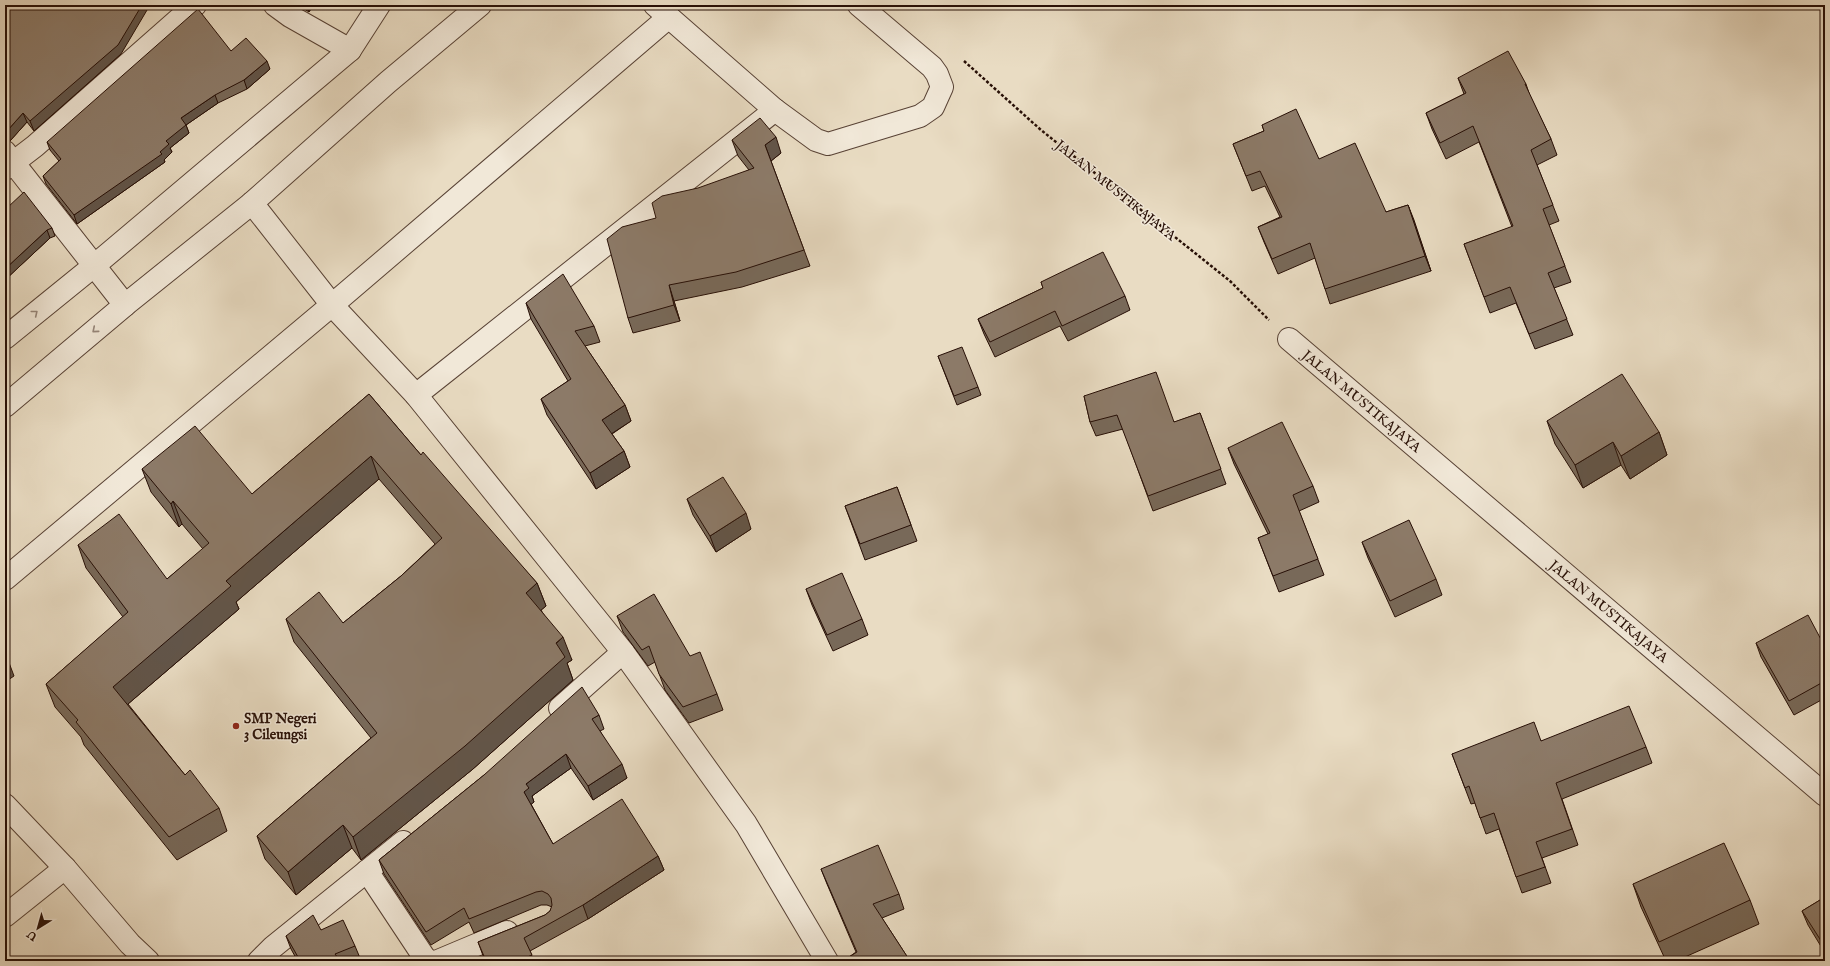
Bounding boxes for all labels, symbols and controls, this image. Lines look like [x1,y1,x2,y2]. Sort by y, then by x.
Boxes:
street label: JALAN MUSTIKAJAYA [1050,135,1180,245]
one-way arrow [31,311,38,318]
one-way arrow [92,325,100,332]
street label: JALAN MUSTIKAJAYA [1296,345,1425,457]
street label: JALAN MUSTIKAJAYA [1543,555,1672,667]
place label: SMP Negeri 3 Cileungsi [244,710,317,744]
marker: SMP Negeri 3 Cileungsi [231,721,241,731]
north arrow [18,908,58,948]
text: U [24,926,41,944]

